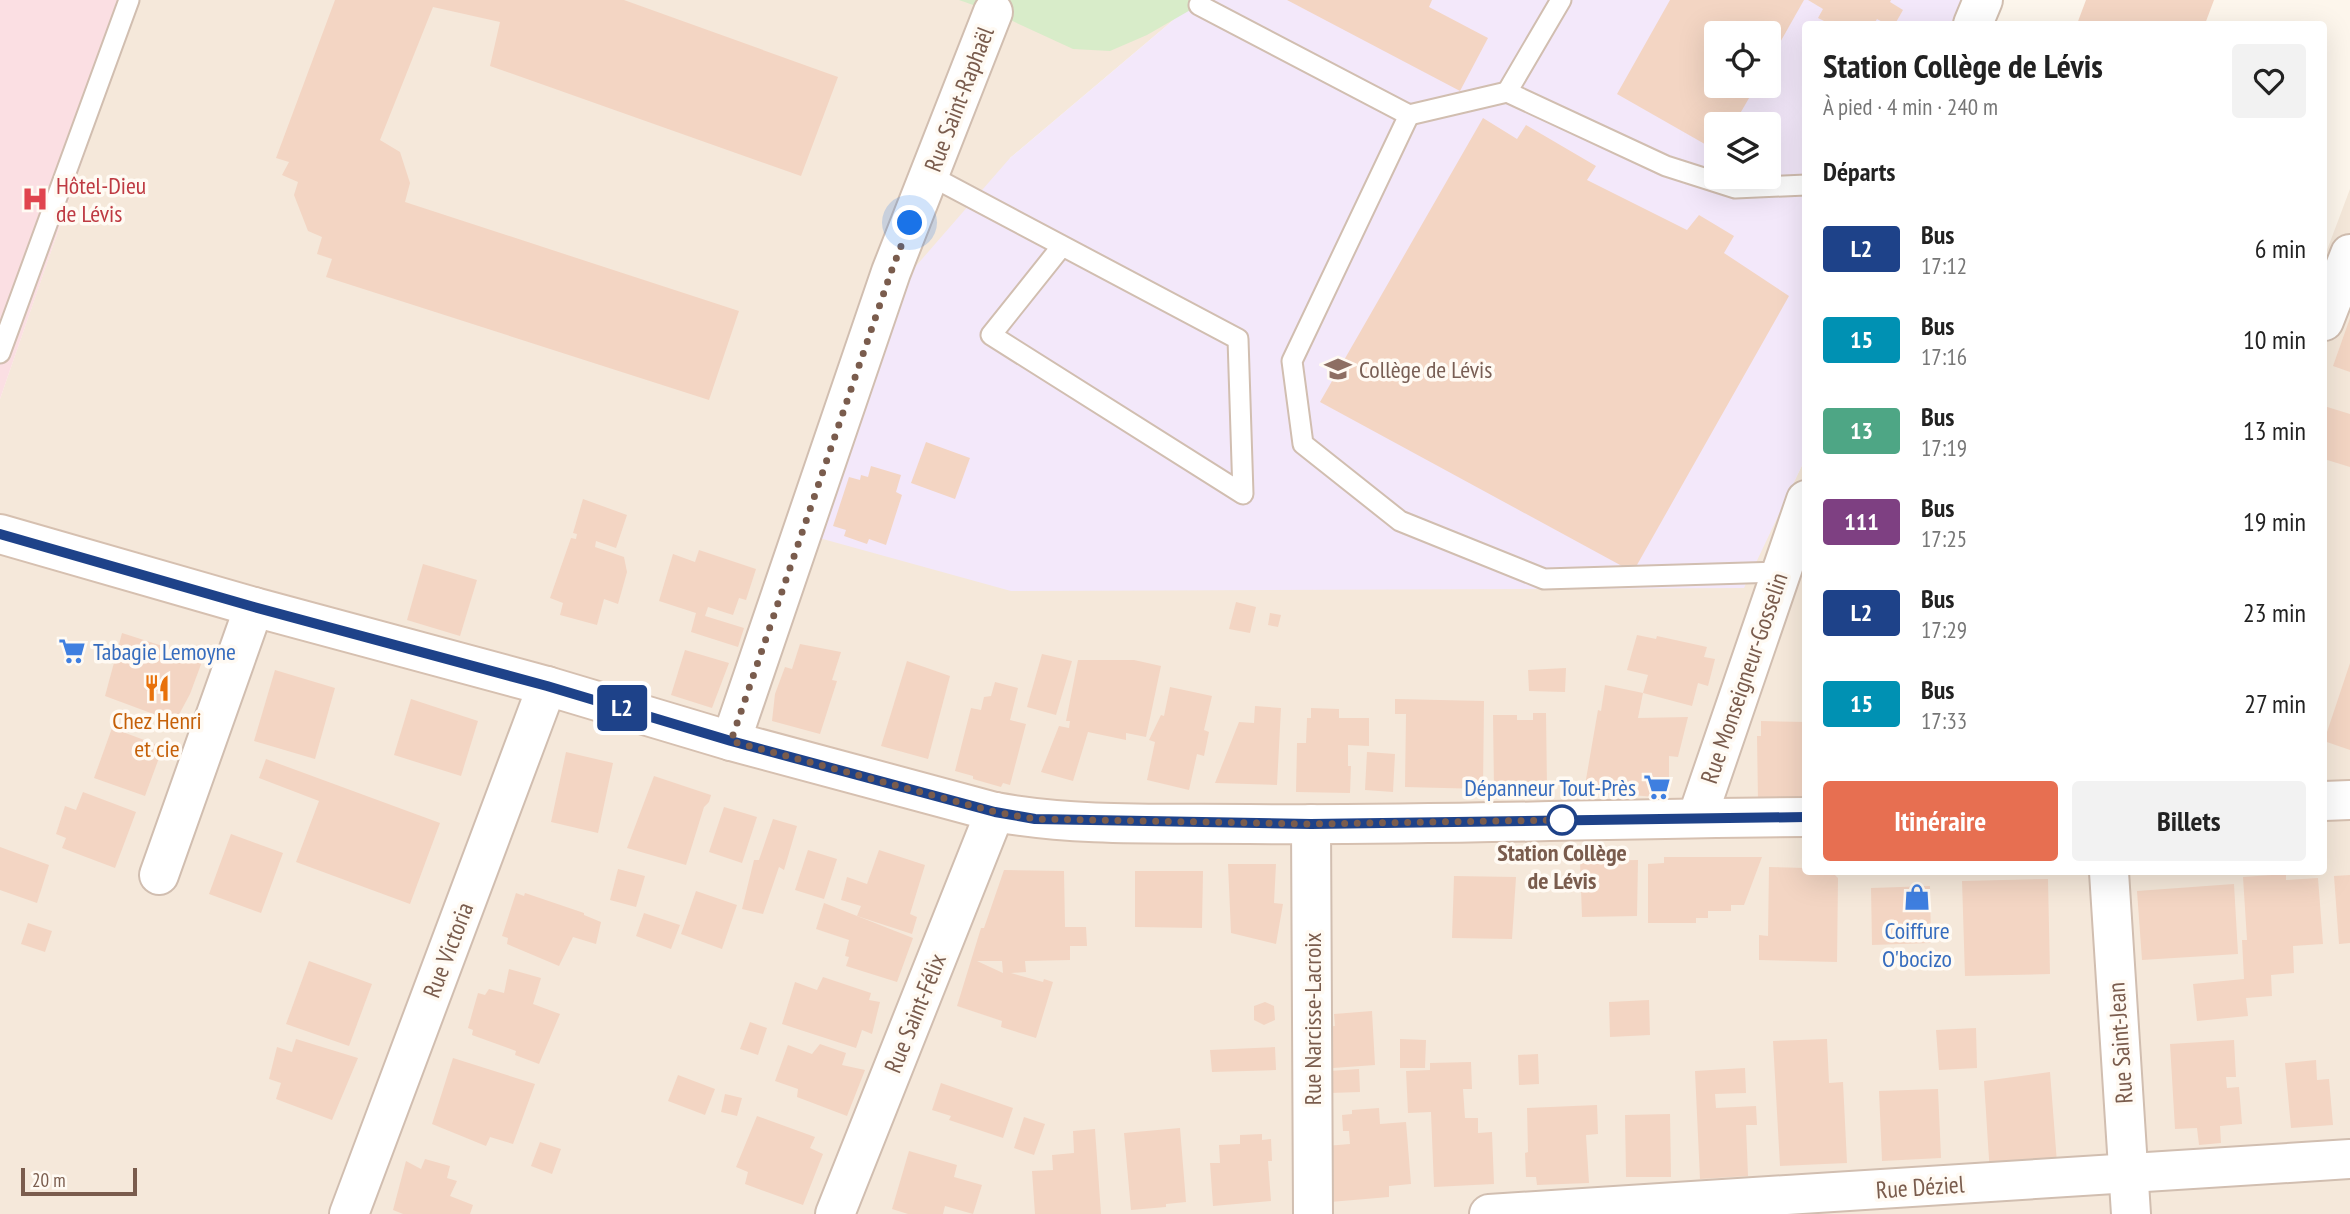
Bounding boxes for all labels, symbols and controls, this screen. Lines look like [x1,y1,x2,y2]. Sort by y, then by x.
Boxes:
map controls [1704,21,1781,189]
button: locate [1704,21,1781,98]
street label: Rue Saint-Raphaël [917,22,1001,176]
text: Station Collège de Lévis [1823,44,2103,87]
button: heart [2232,44,2306,118]
text: À pied · 4 min · 240 m [1823,92,1998,121]
button: layers [1704,112,1781,189]
text: Départs [1823,155,1895,188]
place label: Hôtel-Dieu de Lévis [56,170,146,229]
hospital icon: Hôtel-Dieu de Lévis [20,184,50,214]
your location [892,205,927,240]
text: Bus [1921,218,1954,251]
text: 6 min [2255,232,2306,265]
text: L2 [1851,233,1872,264]
text: 17:12 [1921,251,1967,280]
text: Bus [1921,309,1954,342]
text: 10 min [2243,323,2306,356]
text: 15 [1850,324,1873,355]
text: 17:16 [1921,342,1967,371]
school or university icon: Collège de Lévis [1323,354,1353,384]
place label: Collège de Lévis [1359,354,1492,385]
text: Bus [1921,400,1954,433]
text: 13 min [2243,414,2306,447]
text: 13 [1850,415,1873,446]
text: 17:19 [1921,433,1967,462]
text: Bus [1921,491,1954,524]
text: 19 min [2243,505,2306,538]
text: 111 [1844,506,1879,537]
text: 17:25 [1921,524,1967,553]
street label: Rue Monseigneur-Gosselin [1693,569,1795,787]
text: Bus [1921,582,1954,615]
text: 23 min [2243,596,2306,629]
text: L2 [1851,597,1872,628]
text: 17:29 [1921,615,1967,644]
supermarket icon: Tabagie Lemoyne [57,636,87,666]
place label: Tabagie Lemoyne [93,636,236,667]
restaurant icon: Chez Henri et cie [142,673,172,703]
text: Bus [1921,673,1954,706]
line badge: L2 [590,685,654,731]
text: 27 min [2244,687,2306,720]
text: 15 [1850,688,1873,719]
text: L2 [611,692,633,723]
place label: Chez Henri et cie [112,705,202,764]
text: 17:33 [1921,706,1967,735]
place label: Dépanneur Tout-Près [1464,772,1636,803]
supermarket icon: Dépanneur Tout-Près [1642,772,1672,802]
button: Itinéraire [1823,781,2058,861]
button: Billets [2072,781,2306,861]
marker: Station Collège de Lévis [1547,805,1577,835]
place label: Station Collège de Lévis [1497,837,1627,896]
shop icon: Coiffure O'bocizo [1902,882,1932,912]
street label: Rue Victoria [416,898,480,1002]
place label: Coiffure O'bocizo [1882,915,1952,974]
street label: Rue Narcisse-Lacroix [1297,933,1328,1105]
street label: Rue Saint-Félix [877,949,953,1077]
street label: Rue Saint-Jean [2100,981,2140,1105]
scale bar [21,1165,136,1197]
text: 20 m [32,1168,66,1192]
street label: Rue Déziel [1875,1168,1966,1206]

